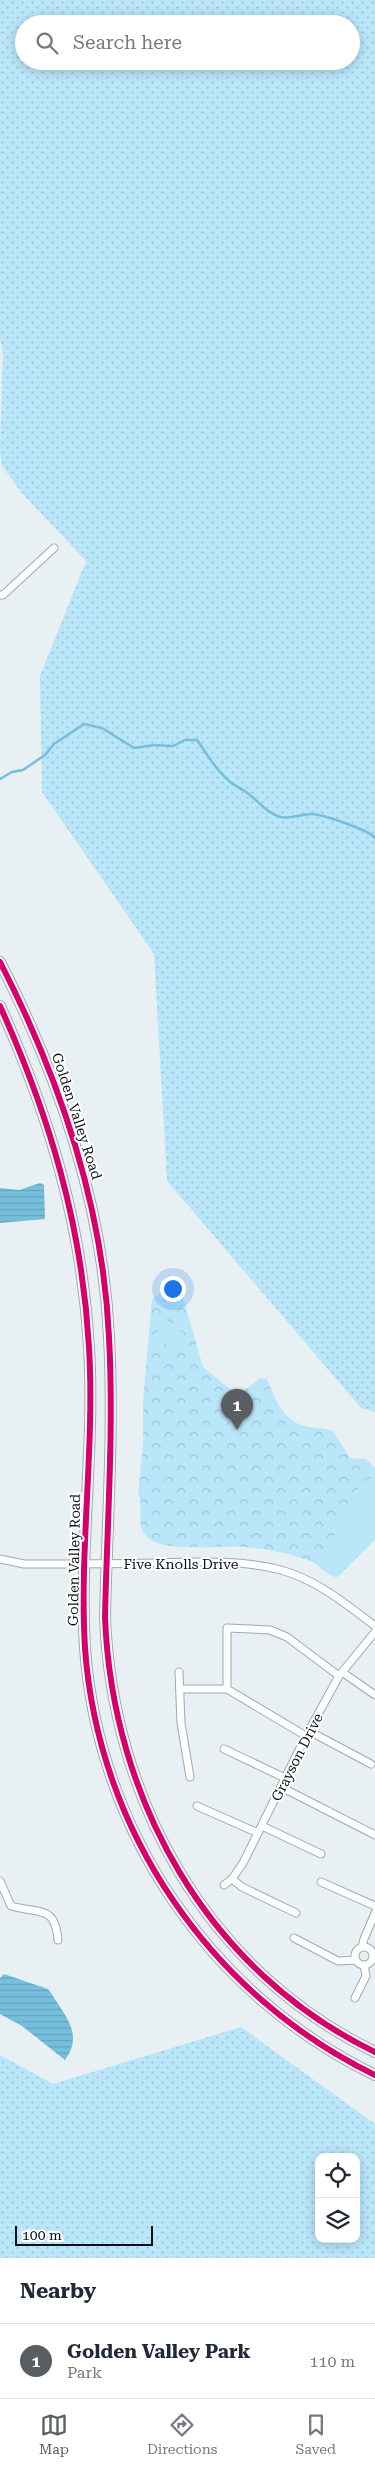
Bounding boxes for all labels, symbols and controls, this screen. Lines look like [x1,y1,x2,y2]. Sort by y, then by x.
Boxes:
search box [15,15,360,70]
icon: search [33,29,61,57]
text: Search here [73,31,182,54]
street label: Golden Valley Road [49,1051,105,1181]
your location [160,1276,186,1302]
pin: 1 [221,1389,253,1430]
street label: Golden Valley Road [65,1494,83,1626]
street label: Five Knolls Drive [123,1556,239,1572]
street label: Grayson Drive [268,1710,326,1804]
map controls [315,2153,360,2243]
button: locate [315,2153,360,2198]
button: layers [315,2198,360,2243]
scale bar [15,2223,152,2246]
text: 100 m [22,2227,62,2243]
text: Nearby [20,2279,96,2303]
text: Golden Valley Park [67,2340,251,2363]
text: 1 [32,2352,40,2371]
text: 110 m [309,2352,355,2371]
text: Park [67,2363,102,2382]
tab: Map [39,2411,69,2457]
tab: Directions [147,2411,217,2457]
tab: Saved [295,2411,336,2457]

